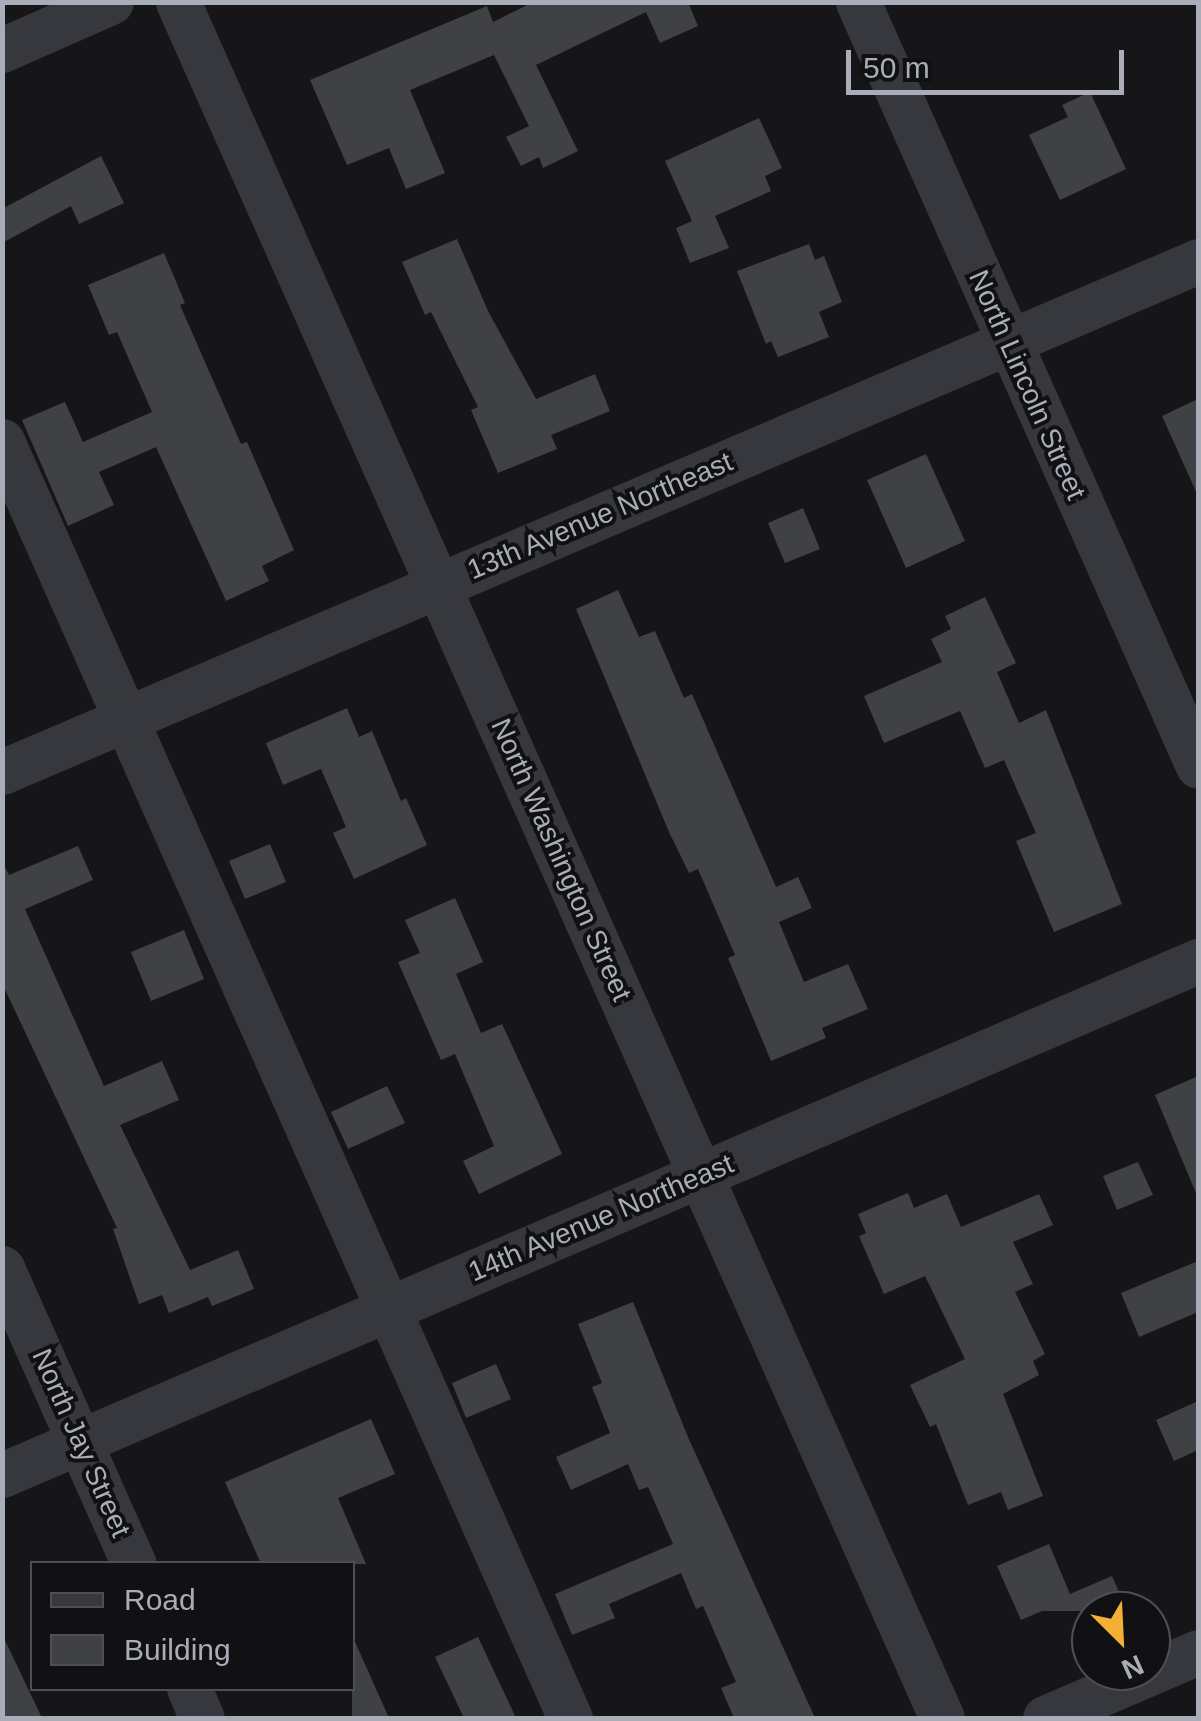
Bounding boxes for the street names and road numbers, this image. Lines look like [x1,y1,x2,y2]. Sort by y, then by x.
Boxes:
street label: North Lincoln Street [961,265,1093,505]
street label: 13th Avenue Northeast [462,445,738,587]
street label: North Washington Street [484,714,638,1006]
street label: 14th Avenue Northeast [463,1147,739,1289]
street label: North Jay Street [25,1344,137,1542]

